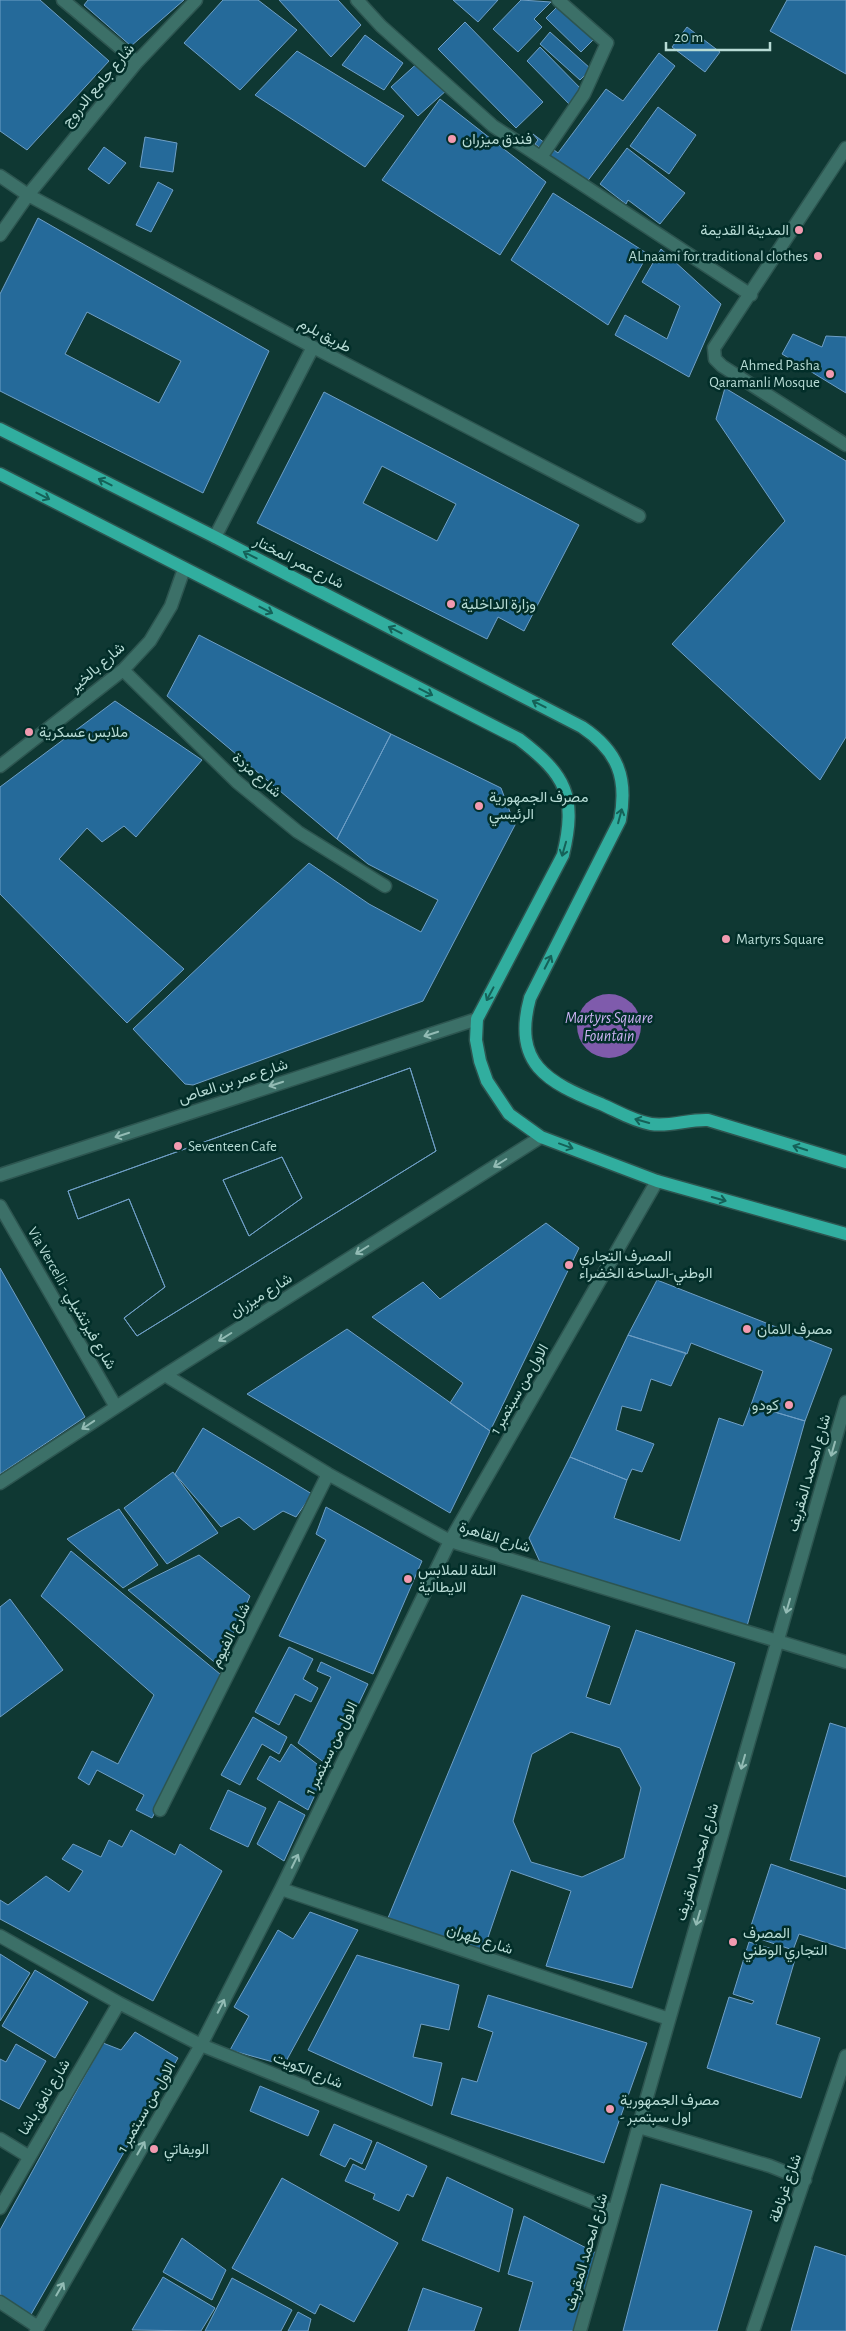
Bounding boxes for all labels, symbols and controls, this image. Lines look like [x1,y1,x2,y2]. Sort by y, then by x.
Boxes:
scale bar [666,20,770,52]
text: 20 m [674,30,703,45]
street label: شارع جامع الدروج [59,41,140,132]
place label: فندق ميزران [462,132,532,148]
marker: فندق ميزران [446,133,458,145]
place label: المدينة القديمة [700,223,789,239]
marker: المدينة القديمة [793,224,805,236]
place label: ALnaami for traditional clothes [629,249,808,264]
marker: ALnaami for traditional clothes [812,250,824,262]
street label: طريق بلرم [295,315,354,357]
place label: Ahmed Pasha Qaramanli Mosque [709,358,820,390]
marker: Ahmed Pasha Qaramanli Mosque [824,368,836,380]
one-way arrow [98,477,113,486]
one-way arrow [36,491,51,501]
street label: شارع عمر المختار [249,533,346,594]
one-way arrow [243,550,258,559]
place label: وزارة الداخلية [461,597,536,613]
marker: وزارة الداخلية [445,598,457,610]
one-way arrow [258,606,273,615]
one-way arrow [387,625,402,635]
street label: شارع بالخير [66,640,130,698]
one-way arrow [419,687,434,697]
one-way arrow [532,699,547,708]
place label: ملابس عسكرية [39,725,128,742]
marker: ملابس عسكرية [23,726,35,738]
street label: شارع مزدة [227,750,284,803]
place label: مصرف الجمهورية الرئيسي [489,790,589,827]
marker: مصرف الجمهورية الرئيسي [473,800,485,812]
one-way arrow [615,809,625,825]
one-way arrow [558,841,568,857]
place label: Martyrs Square [736,932,824,947]
marker: Martyrs Square [720,933,732,945]
one-way arrow [544,955,553,970]
one-way arrow [485,986,495,1001]
water label: Martyrs Square Fountain [565,1010,653,1044]
one-way arrow [423,1030,439,1039]
street label: شارع عمر بن العاص [177,1057,291,1109]
one-way arrow [269,1080,285,1090]
one-way arrow [635,1116,651,1126]
one-way arrow [115,1131,130,1140]
place label: Seventeen Cafe [188,1139,277,1154]
marker: Seventeen Cafe [172,1140,184,1152]
one-way arrow [558,1142,573,1151]
one-way arrow [792,1142,808,1152]
one-way arrow [493,1158,507,1168]
one-way arrow [711,1194,727,1204]
street label: Via Vercelli - شارع فيرتشيلي [20,1224,119,1375]
one-way arrow [356,1245,370,1255]
place label: المصرف التجاري الوطني-الساحة الخضراء [579,1249,713,1286]
marker: المصرف التجاري الوطني-الساحة الخضراء [563,1259,575,1271]
street label: شارع ميزران [228,1270,297,1323]
place label: مصرف الامان [757,1322,832,1338]
marker: مصرف الامان [741,1323,753,1335]
one-way arrow [218,1331,232,1342]
street label: الاول من سبتمبر 1 [488,1341,553,1438]
place label: كودو [752,1398,779,1414]
marker: كودو [783,1399,795,1411]
street label: شارع امحمد المقريف [786,1412,836,1535]
one-way arrow [82,1420,96,1430]
one-way arrow [827,1441,837,1457]
street label: شارع القاهرة [456,1520,533,1558]
place label: التلة للملابس الايطالية [418,1563,496,1596]
marker: التلة للملابس الايطالية [402,1573,414,1585]
one-way arrow [782,1597,792,1613]
street label: شارع الفيوم [208,1601,256,1671]
street label: الاول من سبتمبر 1 [302,1699,362,1798]
one-way arrow [738,1753,747,1769]
street label: شارع امحمد المقريف [674,1801,724,1924]
one-way arrow [290,1854,300,1869]
one-way arrow [693,1910,703,1926]
street label: شارع طهران [444,1922,515,1960]
place label: المصرف التجاري الوطني [743,1926,828,1963]
marker: المصرف التجاري الوطني [727,1936,739,1948]
one-way arrow [217,1999,226,2014]
street label: شارع الكويت [270,2050,345,2094]
street label: شارع نامق باشا [16,2057,76,2139]
street label: الاول من سبتمبر 1 [115,2059,180,2156]
place label: مصرف الجمهورية - اول سبتمبر [620,2093,720,2126]
marker: مصرف الجمهورية - اول سبتمبر [604,2103,616,2115]
one-way arrow [137,2141,147,2155]
place label: الويفاتي [164,2142,209,2162]
marker: الويفاتي [148,2143,160,2155]
street label: شارع غرناطة [767,2152,807,2225]
street label: شارع امحمد المقريف [563,2191,613,2314]
one-way arrow [56,2282,66,2296]

